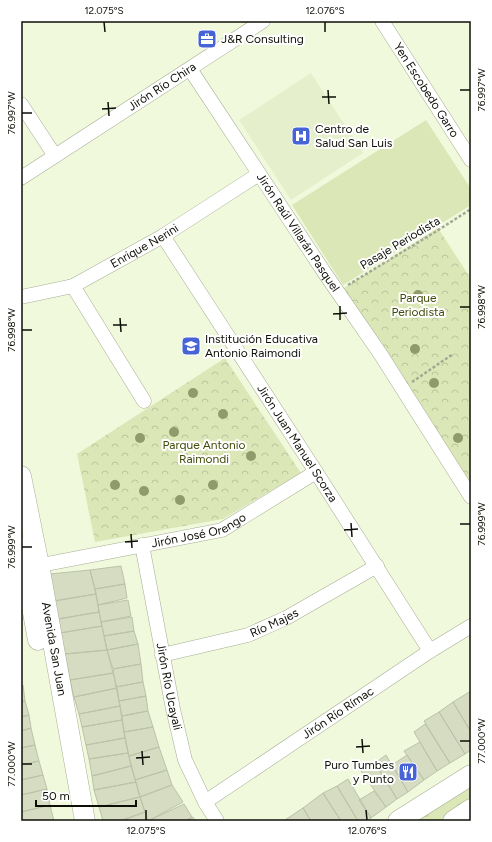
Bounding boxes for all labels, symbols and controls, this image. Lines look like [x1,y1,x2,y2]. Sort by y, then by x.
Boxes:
text: 12.075°S [84,4,124,17]
text: 12.076°S [305,4,345,17]
office icon: J&R Consulting [196,28,218,50]
place label: J&R Consulting [221,32,304,46]
street label: Yen Escobedo Garro [391,40,462,140]
street label: Jirón Río Chira [125,59,199,114]
text: 76.997°W [475,68,488,112]
text: 76.997°W [5,91,18,135]
place label: Centro de Salud San Luis [315,122,393,150]
hospital icon: Centro de Salud San Luis [290,125,312,147]
street label: Jirón Raúl Villarán Pasquel [254,171,342,294]
street label: Pasaje Periodista [358,214,442,272]
street label: Enrique Nerini [108,221,181,271]
text: 76.998°W [475,285,488,329]
park label: Parque Periodista [391,291,445,319]
text: 76.998°W [5,308,18,352]
place label: Institución Educativa Antonio Raimondi [205,332,318,360]
school or university icon: Institución Educativa Antonio Raimondi [180,335,202,357]
street label: Jirón Juan Manuel Scorza [254,382,340,505]
park label: Parque Antonio Raimondi [163,438,245,466]
text: 76.999°W [475,502,488,546]
street label: Jirón José Orengo [150,510,248,551]
text: 76.999°W [5,525,18,569]
street label: Avenida San Juan [39,601,69,697]
street label: Río Majes [248,605,301,640]
street label: Jirón Río Ucayali [154,642,185,731]
street label: Jirón Río Rímac [299,684,377,742]
text: 77.000°W [475,718,488,764]
text: 77.000°W [5,741,18,787]
place label: Puro Tumbes y Punto [324,758,394,786]
restaurant icon: Puro Tumbes y Punto [397,761,419,783]
scale bar [36,782,136,808]
text: 50 m [42,789,70,803]
text: 12.075°S [126,824,166,837]
text: 12.076°S [347,824,387,837]

